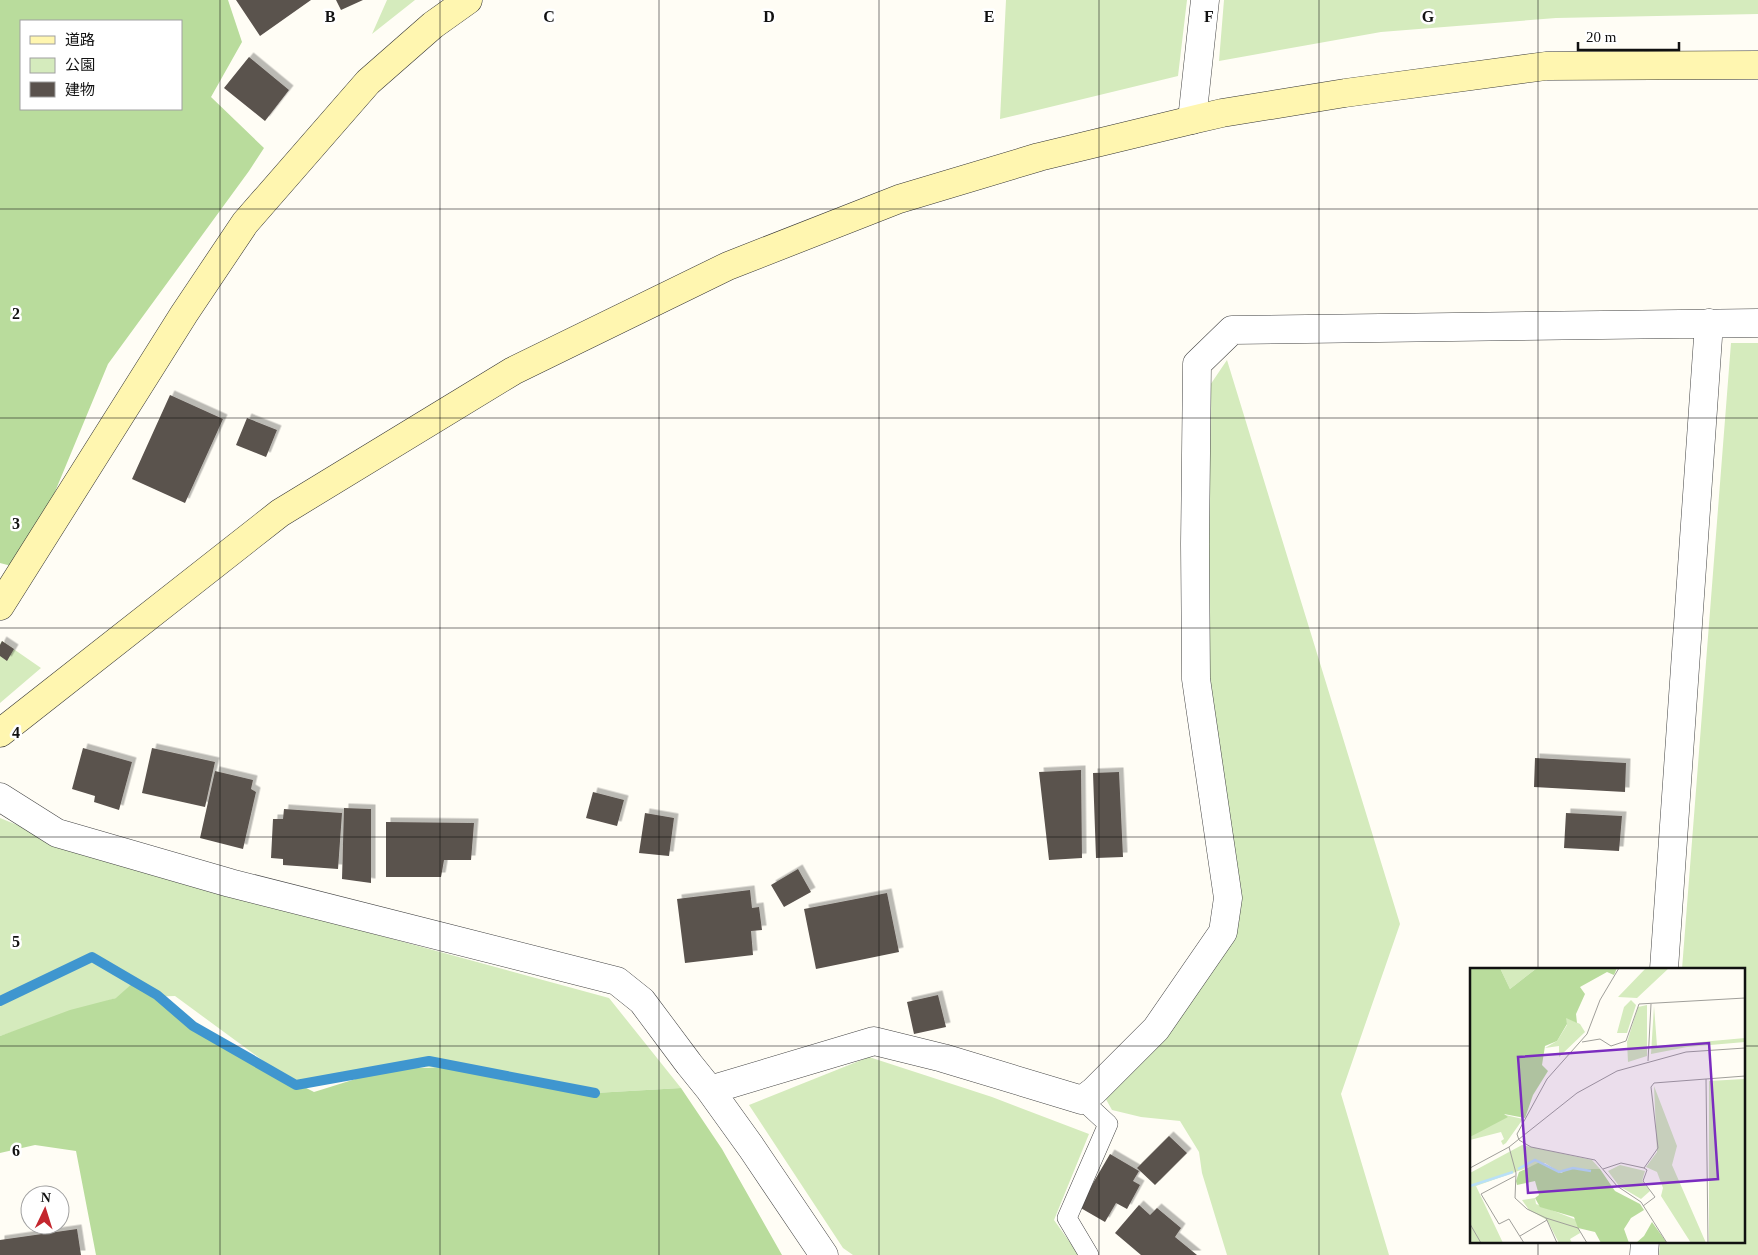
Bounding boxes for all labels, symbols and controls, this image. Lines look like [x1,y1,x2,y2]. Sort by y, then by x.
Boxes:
text: B [325,8,336,25]
text: C [543,8,555,25]
text: D [763,8,775,25]
text: E [984,8,994,25]
text: F [1204,8,1214,25]
text: G [1422,8,1435,25]
legend [20,20,182,110]
scale bar [1578,20,1679,52]
text: 20 m [1586,29,1617,45]
text: 道路 [65,32,95,48]
text: 公園 [65,57,95,73]
text: 建物 [65,82,95,98]
text: 2 [12,305,20,322]
text: 3 [12,515,20,532]
text: 4 [12,724,20,741]
text: 5 [12,933,20,950]
inset map [1470,968,1746,1242]
text: 6 [12,1142,20,1159]
north arrow [20,1185,70,1235]
text: N [40,1190,51,1205]

